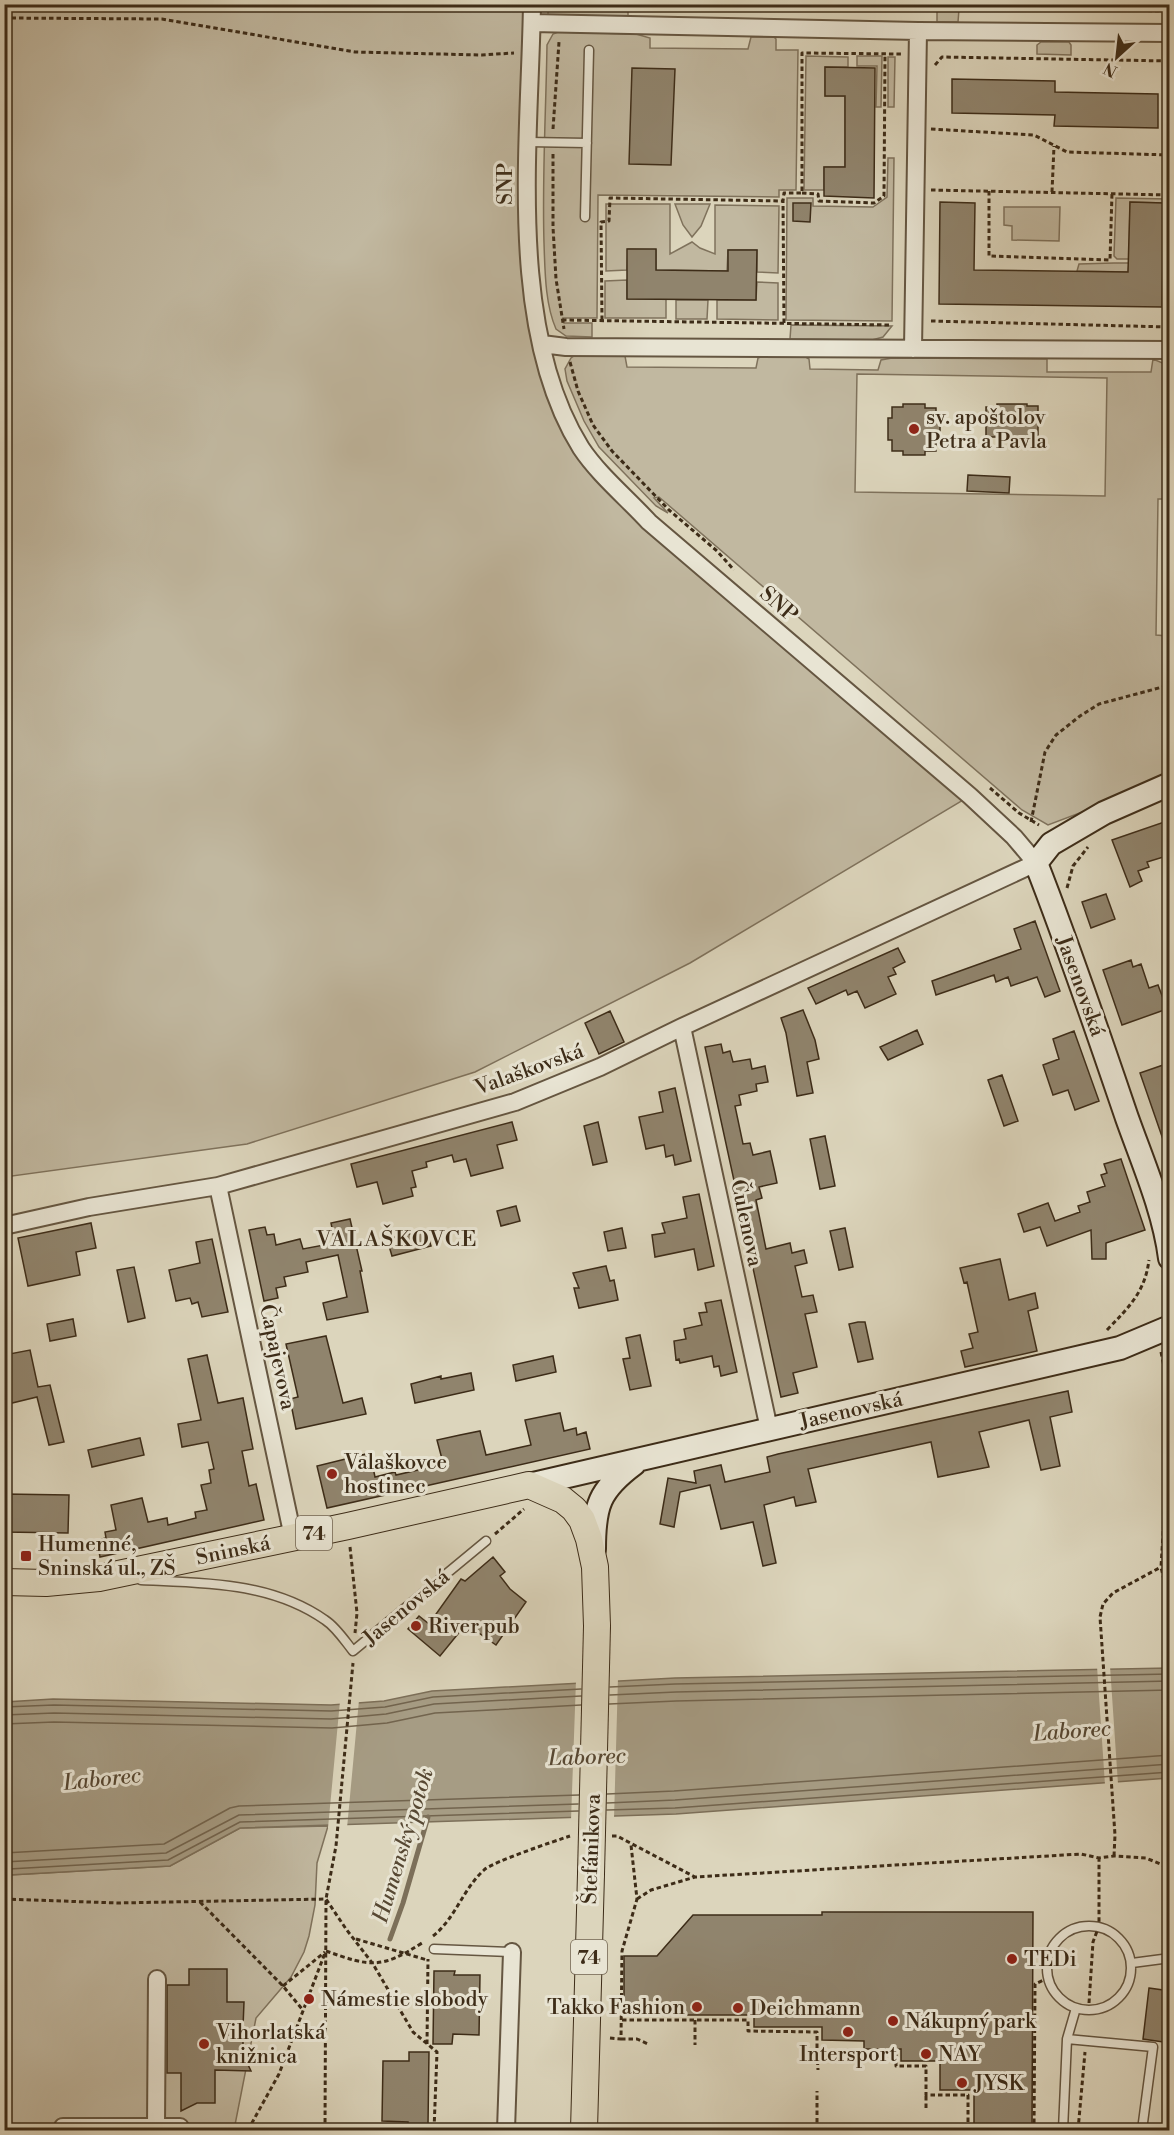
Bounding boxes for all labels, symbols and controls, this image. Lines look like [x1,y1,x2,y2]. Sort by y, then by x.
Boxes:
north arrow [1087,27,1147,87]
text: N [1100,58,1121,81]
street label: SNP [493,163,519,205]
place label: sv. apoštolov Petra a Pavla [926,405,1047,455]
marker: sv. apoštolov Petra a Pavla [907,422,921,436]
street label: SNP [754,581,803,628]
street label: Jasenovská [1050,932,1110,1041]
street label: Valaškovská [470,1038,588,1102]
street label: Čulenova [724,1177,771,1269]
district label: VALAŠKOVCE [315,1224,478,1253]
street label: Čapajevova [253,1301,304,1413]
street label: Jasenovská [796,1386,906,1436]
place label: Valaškovce hostinec [343,1450,447,1500]
marker: Valaškovce hostinec [325,1467,339,1481]
road number: 74 [296,1516,332,1550]
street label: Sninská [194,1530,273,1572]
place label: Humenné, Sninská ul., ZŠ [38,1532,176,1582]
marker: Humenné, Sninská ul., ZŠ [19,1549,33,1563]
street label: Jasenovská [357,1564,456,1652]
place label: River pub [428,1614,520,1640]
marker: River pub [409,1619,423,1633]
water label: Laborec [1031,1715,1112,1748]
water label: Laborec [547,1743,627,1772]
water label: Laborec [61,1762,143,1797]
water label: Humenský potok [367,1765,440,1927]
street label: Štefánikova [574,1793,607,1905]
road number: 74 [571,1940,607,1974]
place label: TEDi [1024,1947,1077,1973]
marker: TEDi [1005,1952,1019,1966]
place label: Námestie slobody [321,1987,489,2013]
marker: Námestie slobody [302,1992,316,2006]
place label: Takko Fashion [547,1995,685,2021]
place label: Deichmann [750,1996,861,2022]
marker: Takko Fashion [690,2000,704,2014]
marker: Deichmann [731,2001,745,2015]
place label: Nákupný park [905,2009,1037,2035]
marker: Nákupný park [886,2014,900,2028]
place label: Vihorlatská knižnica [215,2020,326,2070]
marker: Intersport [841,2025,855,2039]
marker: Vihorlatská knižnica [197,2037,211,2051]
place label: Intersport [799,2042,897,2068]
place label: NAY [938,2042,982,2068]
marker: NAY [919,2047,933,2061]
place label: JYSK [973,2071,1026,2097]
marker: JYSK [955,2076,969,2090]

